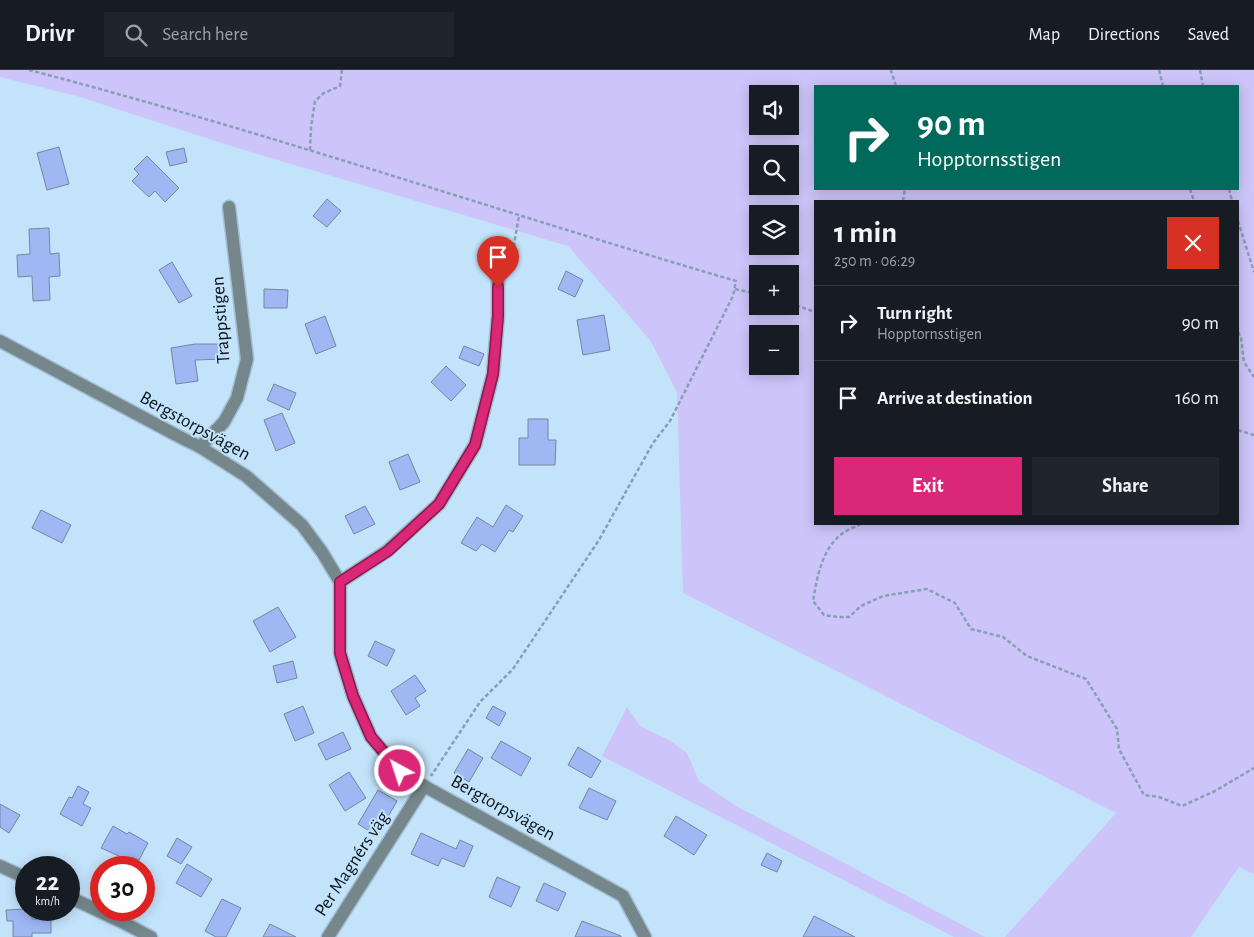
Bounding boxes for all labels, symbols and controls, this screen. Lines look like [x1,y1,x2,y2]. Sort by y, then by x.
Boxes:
search box [104,12,454,57]
icon: search [122,21,150,49]
text: Drivr [25,22,74,46]
text: Search here [162,25,248,44]
text: Map [1029,26,1060,44]
text: Directions [1088,26,1160,44]
text: Saved [1188,26,1229,44]
map controls [749,85,799,375]
button: sound [749,85,799,135]
icon: right [834,105,899,170]
text: 90 m [917,107,986,142]
button: search [749,145,799,195]
text: Hopptornsstigen [917,148,1061,170]
button: layers [749,205,799,255]
button: close [1167,217,1219,269]
text: 1 min [834,218,897,248]
pin [477,236,519,287]
icon: arrive [484,243,512,271]
text: 250 m · 06:29 [834,253,915,269]
button: + [749,265,799,315]
street label: Trappstigen [208,276,234,364]
text: Turn right [877,304,952,323]
icon: right [834,309,862,337]
text: 90 m [1182,314,1219,333]
button: − [749,325,799,375]
text: Hopptornsstigen [877,326,982,342]
icon: arrive [834,384,862,412]
street label: Bergstorpsvägen [136,388,254,464]
text: Arrive at destination [877,389,1033,408]
text: 160 m [1175,389,1219,408]
button: Exit [834,457,1022,515]
button: Share [1032,457,1219,515]
position arrow [373,744,425,796]
street label: Bergtorpsvägen [448,772,558,844]
street label: Per Magnérs väg [311,808,393,920]
speed limit sign: 30 [90,856,155,921]
text: 22 [36,870,59,895]
text: km/h [35,895,60,907]

